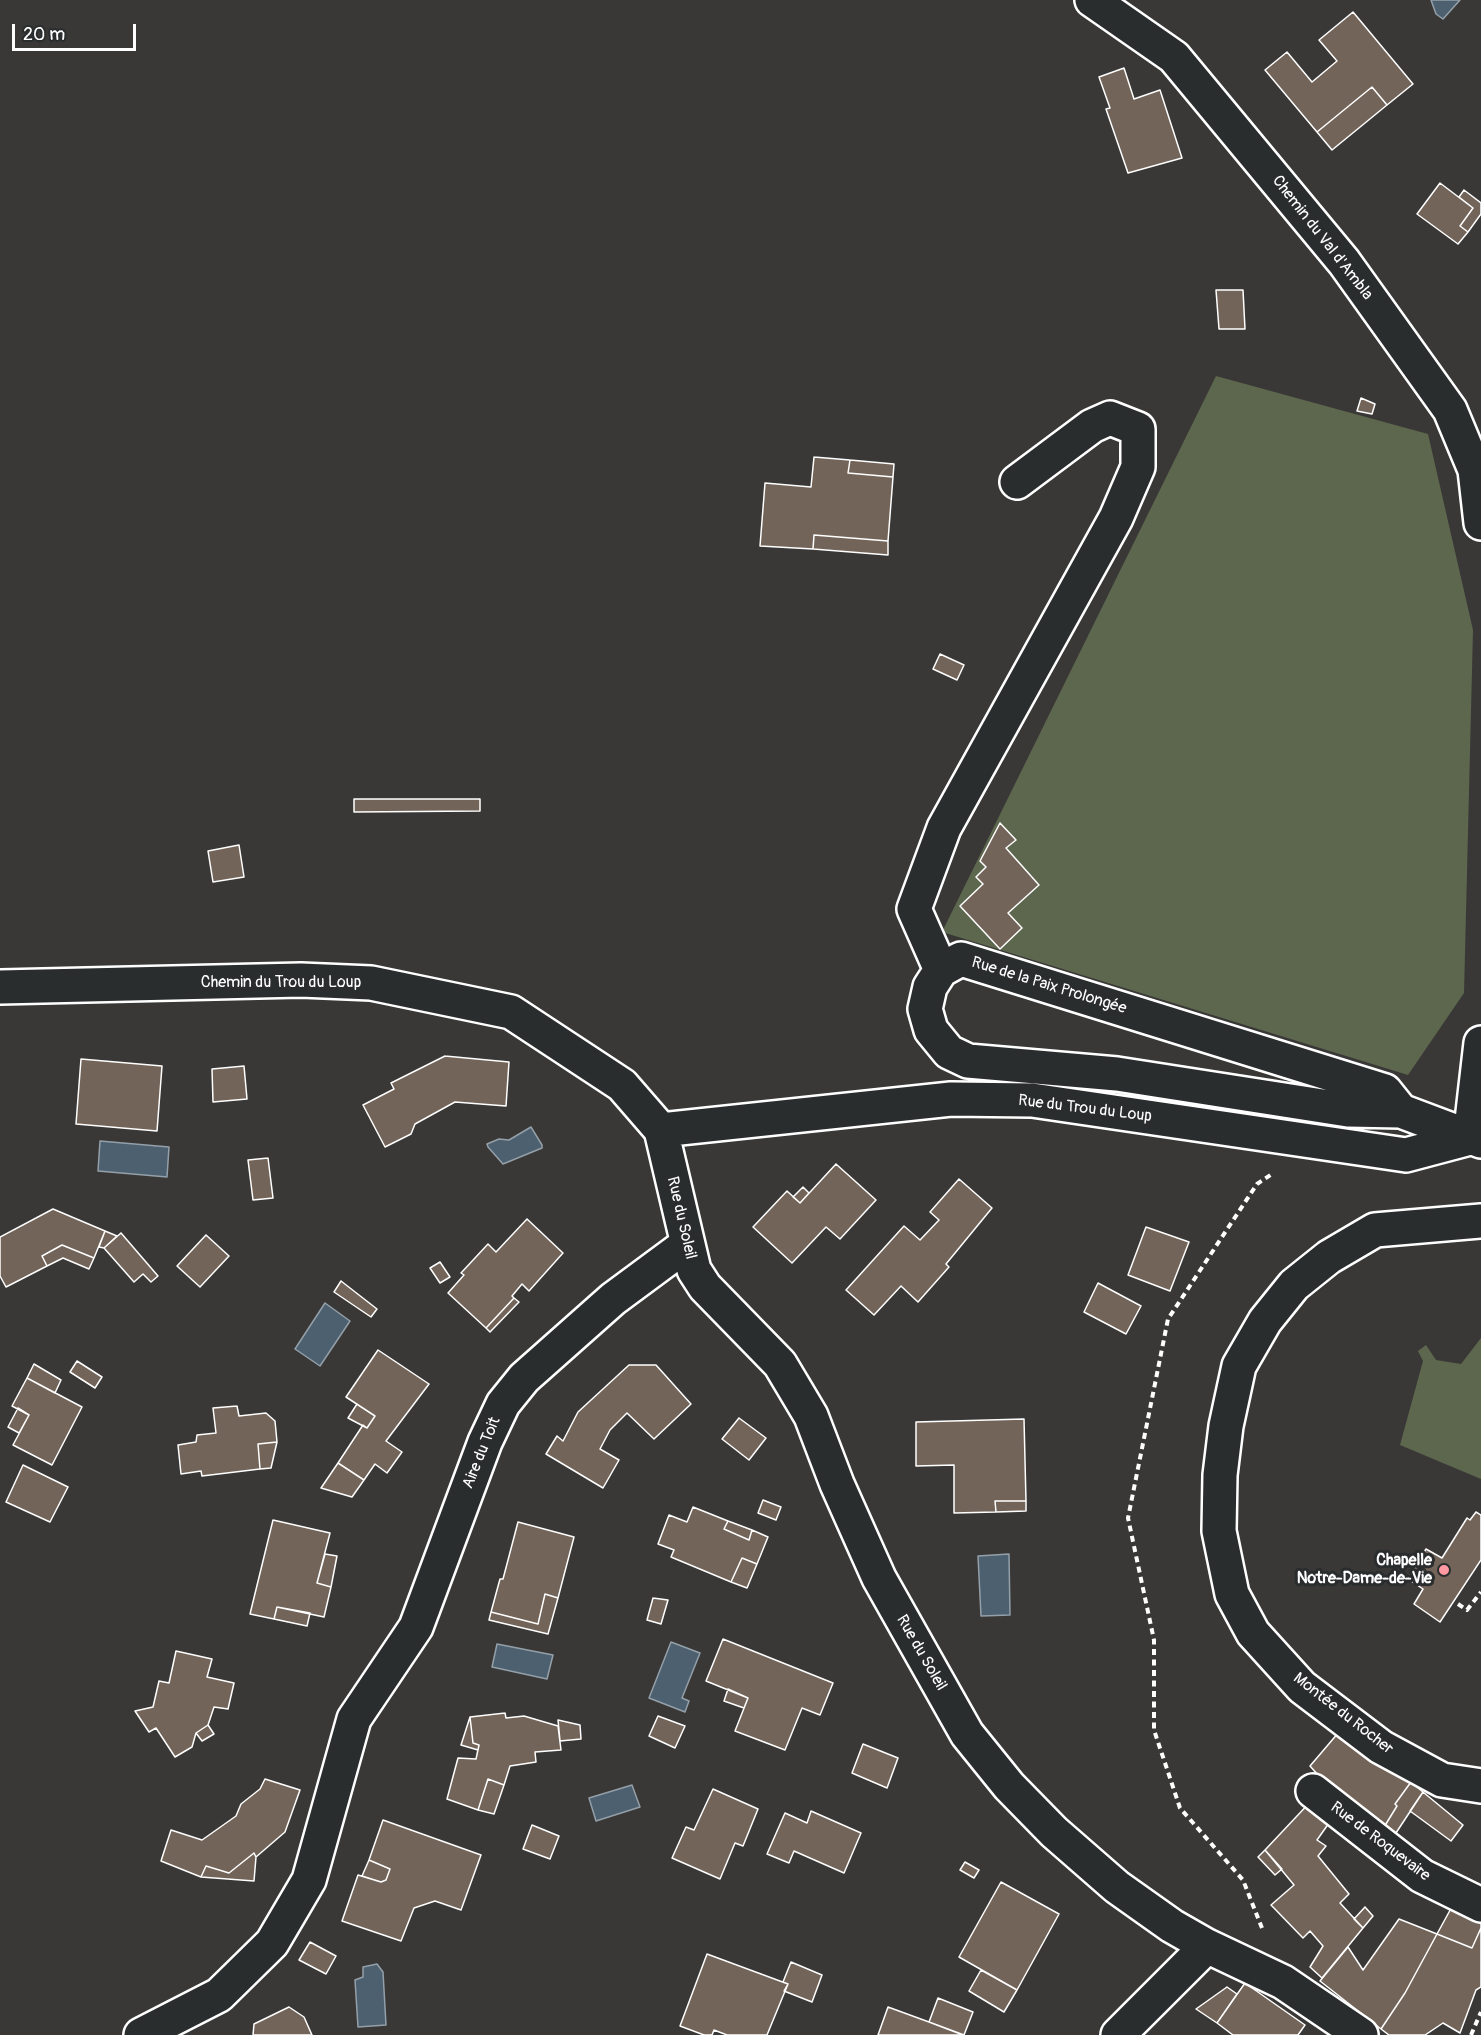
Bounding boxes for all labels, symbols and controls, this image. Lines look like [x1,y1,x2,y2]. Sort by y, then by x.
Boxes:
scale bar [15,12,140,50]
text: 20 m [23,23,65,46]
street label: Chemin du Val d'Ambla [1267,172,1377,304]
street label: Rue de la Paix Prolongée [969,953,1129,1019]
street label: Chemin du Trou du Loup [201,973,361,993]
street label: Rue du Trou du Loup [1017,1091,1153,1127]
street label: Rue du Soleil [662,1175,700,1261]
street label: Aire du Toit [459,1414,505,1492]
place label: Chapelle Notre-Dame-de-Vie [1297,1551,1432,1589]
marker: Chapelle Notre-Dame-de-Vie [1437,1563,1451,1577]
street label: Rue du Soleil [892,1612,950,1694]
street label: Montée du Rocher [1289,1669,1397,1759]
street label: Rue de Roquevaire [1326,1798,1434,1886]

